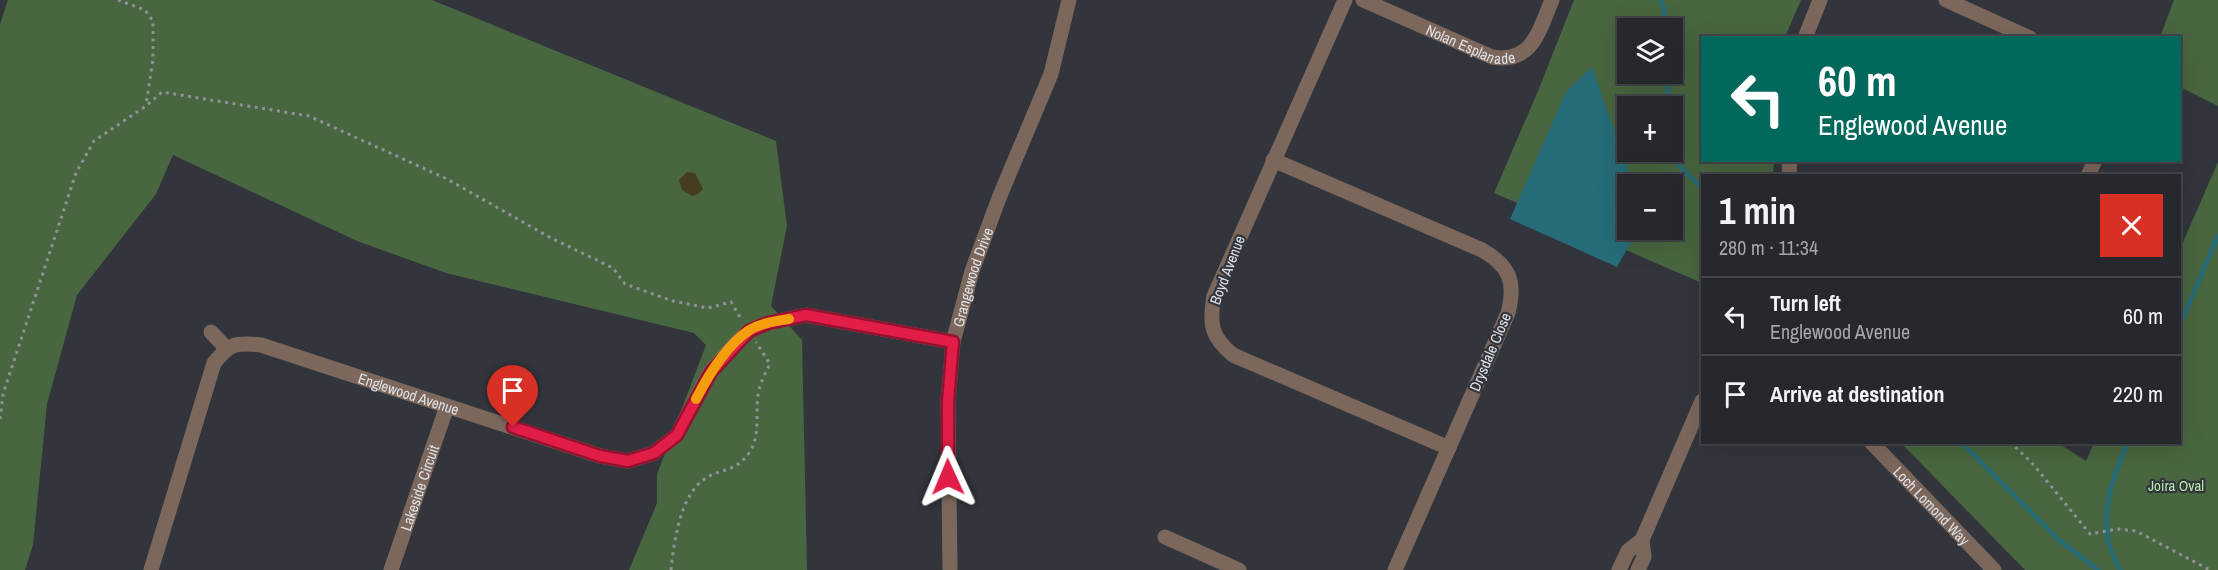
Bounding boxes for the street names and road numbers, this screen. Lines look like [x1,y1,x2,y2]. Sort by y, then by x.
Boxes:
street label: Nolan Esplanade [1423,19,1517,69]
street label: Grangewood Drive [947,224,998,329]
street label: Boyd Avenue [1204,232,1250,308]
street label: Drysdale Close [1464,309,1516,394]
street label: Englewood Avenue [355,367,462,420]
street label: Lakeside Circuit [395,441,444,533]
street label: Loch Lomond Way [1889,461,1976,550]

